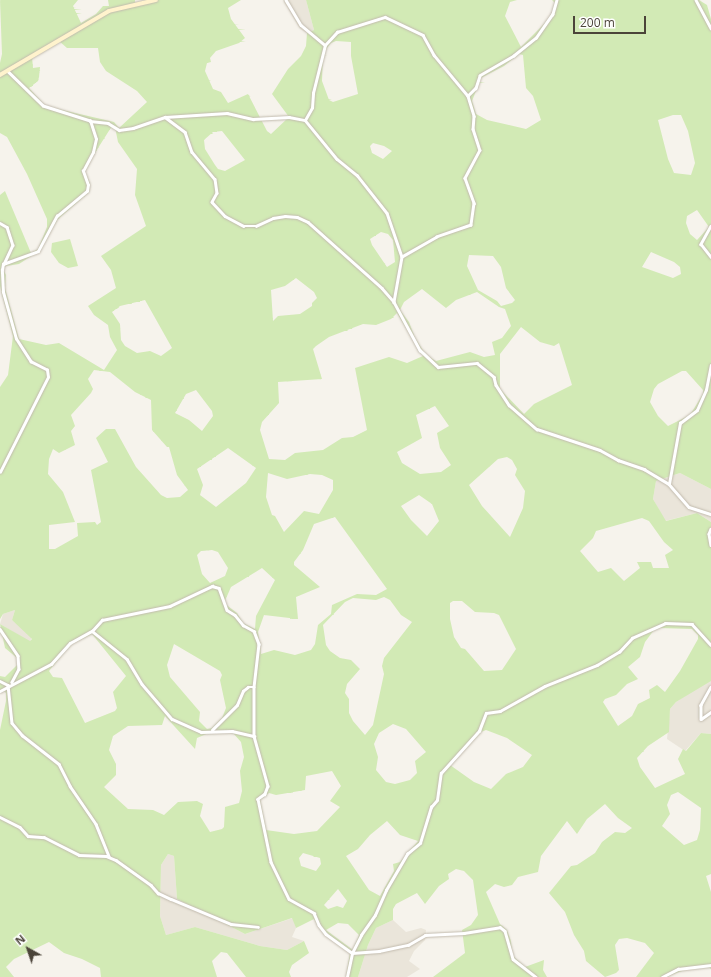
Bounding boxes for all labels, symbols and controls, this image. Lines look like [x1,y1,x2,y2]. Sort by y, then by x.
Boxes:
scale bar [575,8,648,34]
text: 200 m [580,14,615,31]
north arrow [8,929,48,969]
text: N [12,931,28,948]

